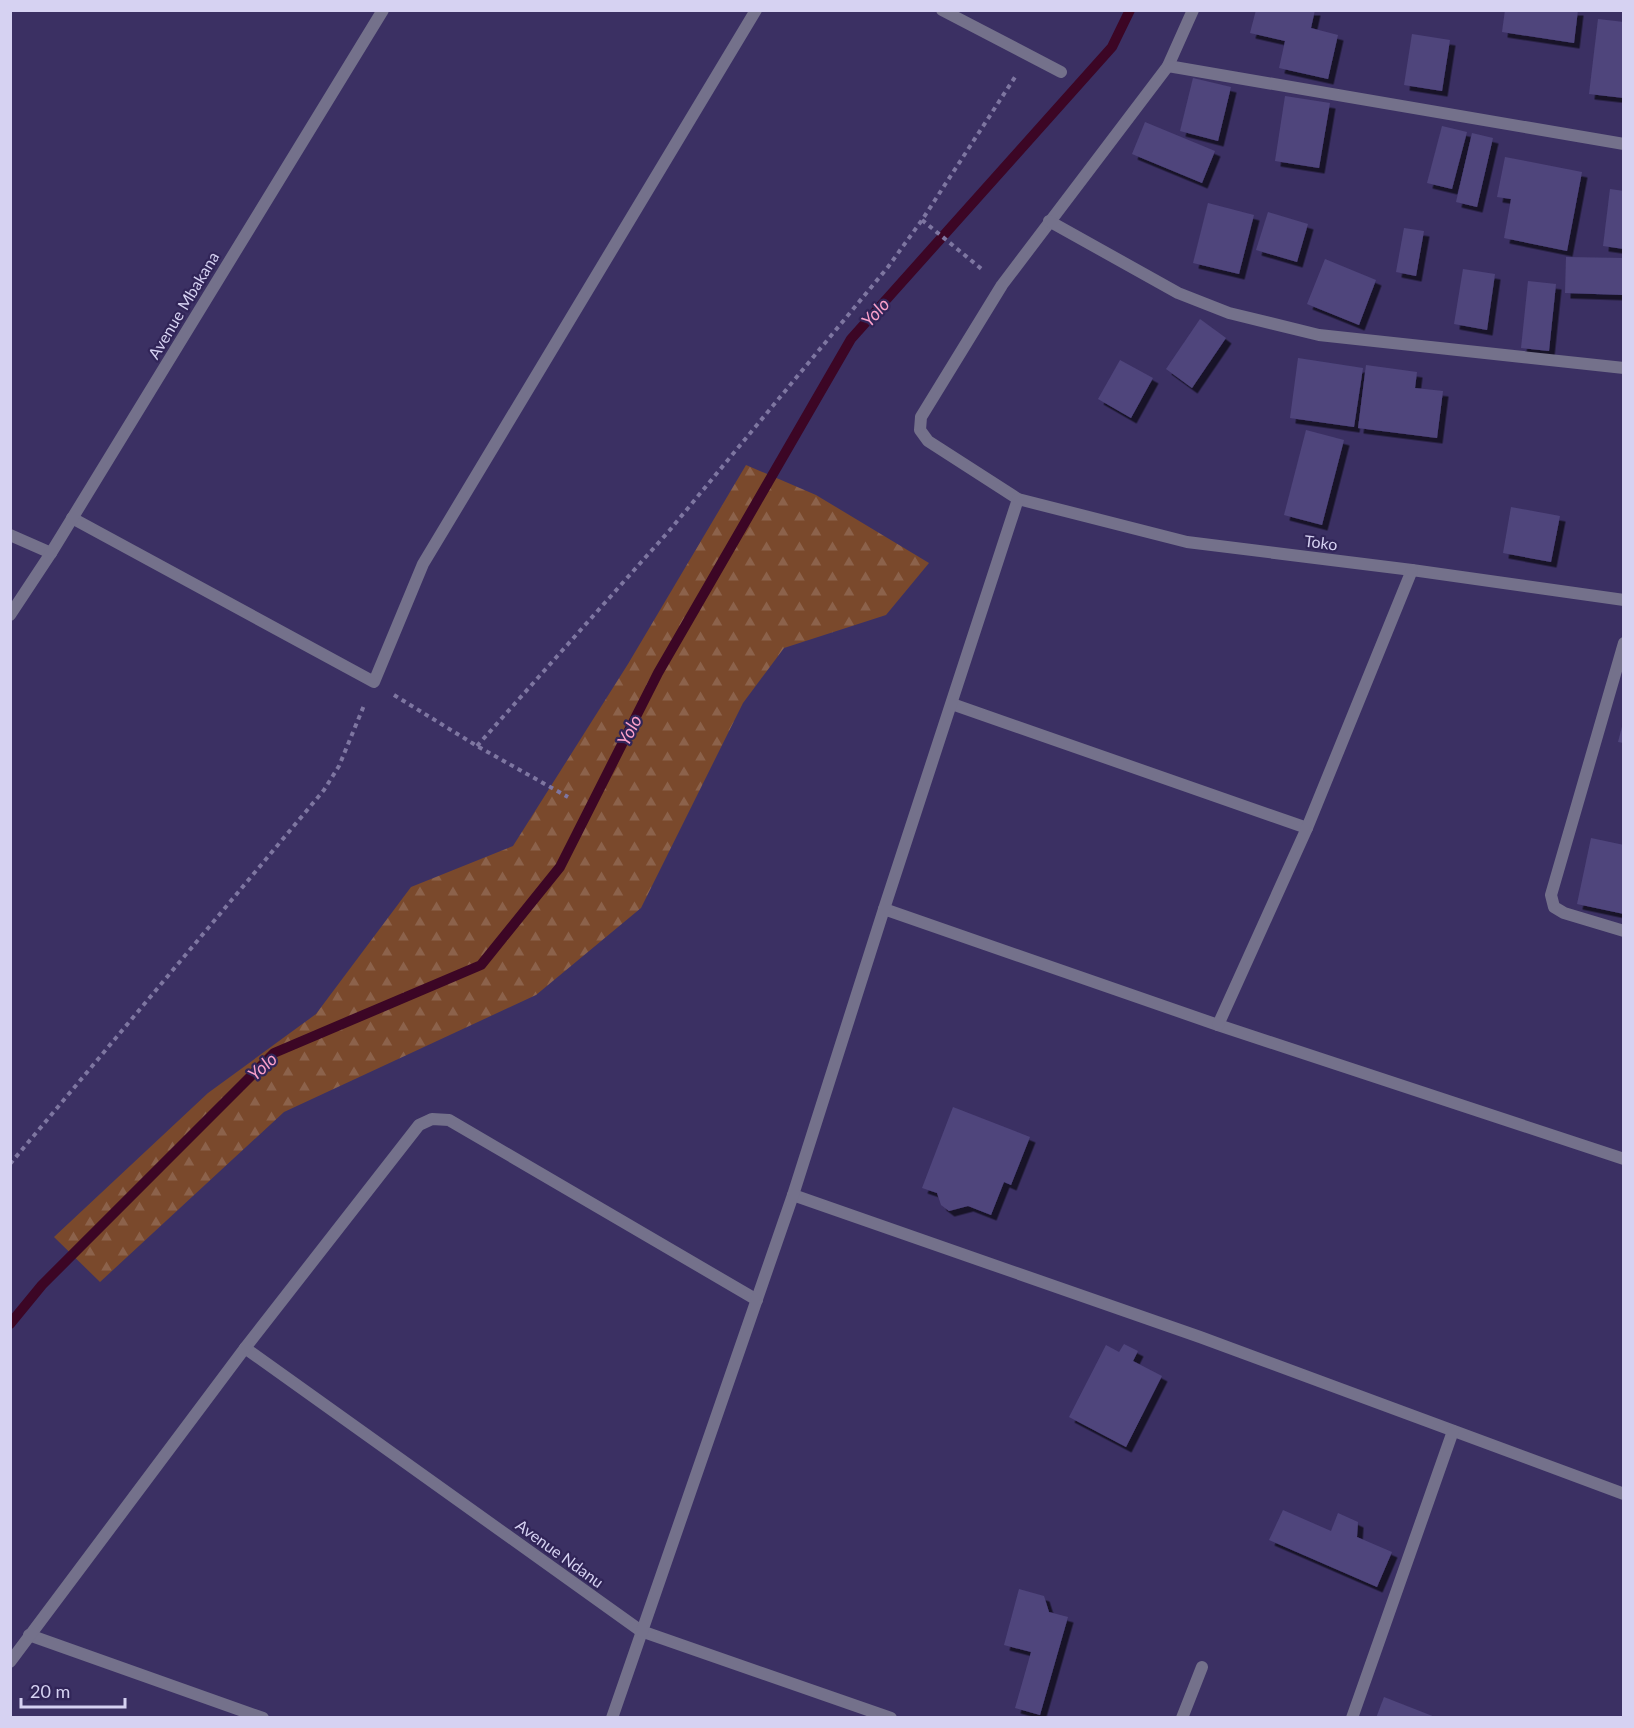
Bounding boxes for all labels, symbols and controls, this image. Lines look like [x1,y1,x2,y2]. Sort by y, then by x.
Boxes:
street label: Avenue Mbakana [144,248,222,362]
water label: Yolo [856,293,894,331]
street label: Toko [1303,531,1339,553]
water label: Yolo [612,711,646,749]
water label: Yolo [243,1047,281,1085]
street label: Avenue Ndanu [512,1515,608,1591]
scale bar [21,1671,124,1709]
text: 20 m [30,1680,70,1702]

